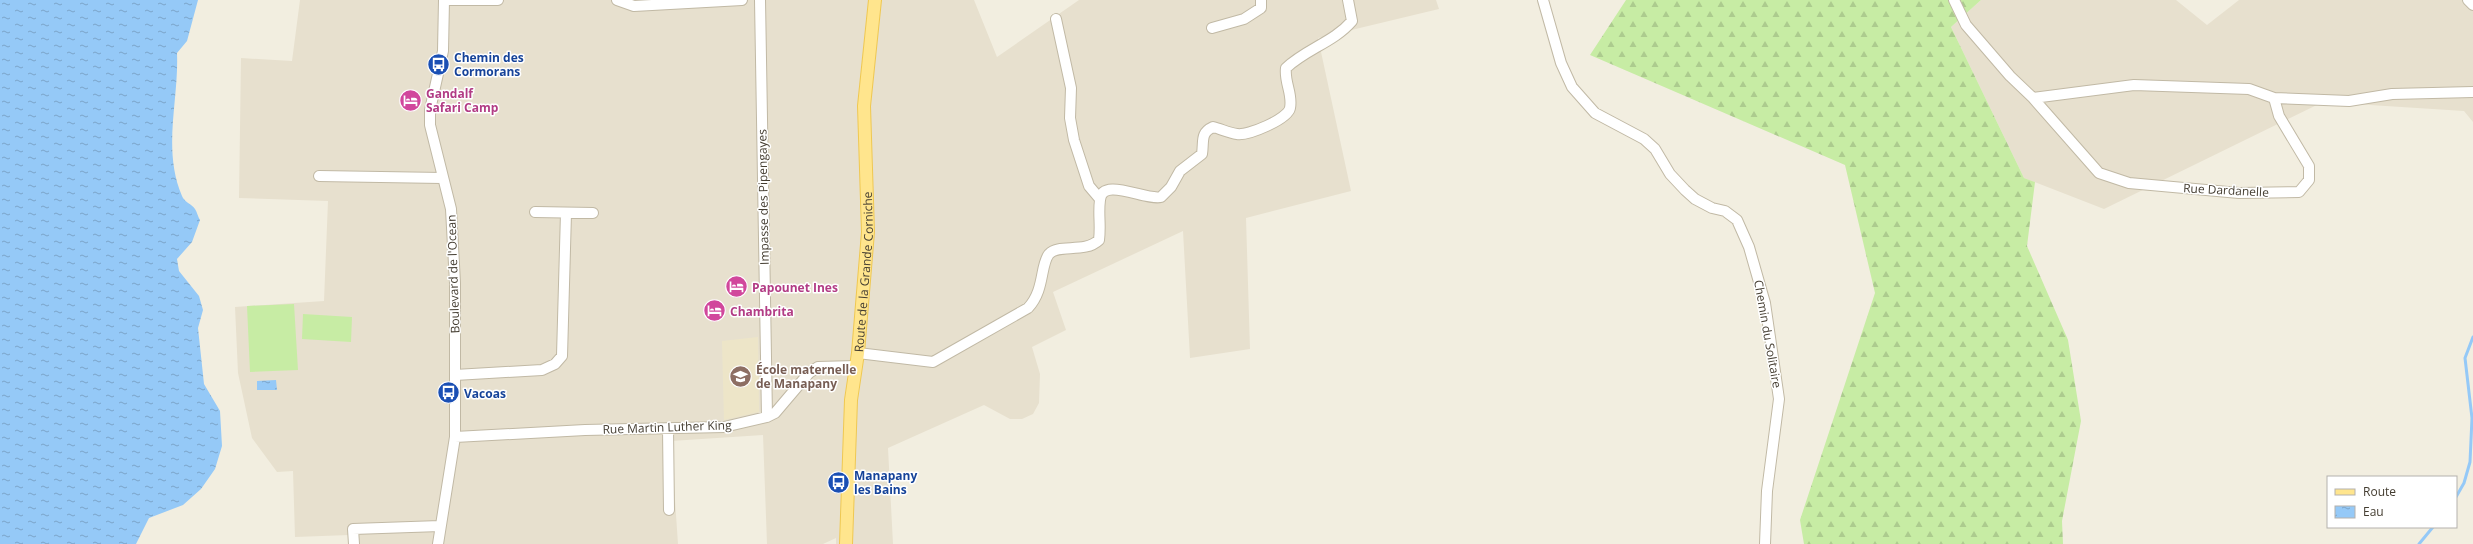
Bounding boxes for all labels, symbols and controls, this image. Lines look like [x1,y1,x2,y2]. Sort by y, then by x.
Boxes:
place label: Chemin des Cormorans [454,49,524,80]
bus stop icon: Chemin des Cormorans [425,51,451,77]
place label: Gandalf Safari Camp [426,85,499,116]
hotel icon: Gandalf Safari Camp [398,87,424,113]
street label: Impasse des Pipengayes [753,129,773,265]
street label: Rue Dardanelle [2183,179,2270,201]
street label: Route de la Grande Corniche [850,191,877,353]
street label: Boulevard de l'Ocean [442,214,464,334]
hotel icon: Papounet Ines [724,274,750,300]
place label: Papounet Ines [752,279,838,296]
street label: Chemin du Solitaire [1750,279,1786,390]
hotel icon: Chambrita [702,298,728,324]
place label: Chambrita [730,303,794,320]
place label: École maternelle de Manapany [756,361,856,392]
school or university icon: École maternelle de Manapany [728,363,754,389]
bus stop icon: Vacoas [436,380,462,406]
place label: Vacoas [464,385,506,402]
street label: Rue Martin Luther King [602,416,732,438]
place label: Manapany les Bains [854,467,917,498]
bus stop icon: Manapany les Bains [826,469,852,495]
legend [2327,476,2457,528]
text: Route [2363,483,2396,500]
text: Eau [2363,503,2384,520]

